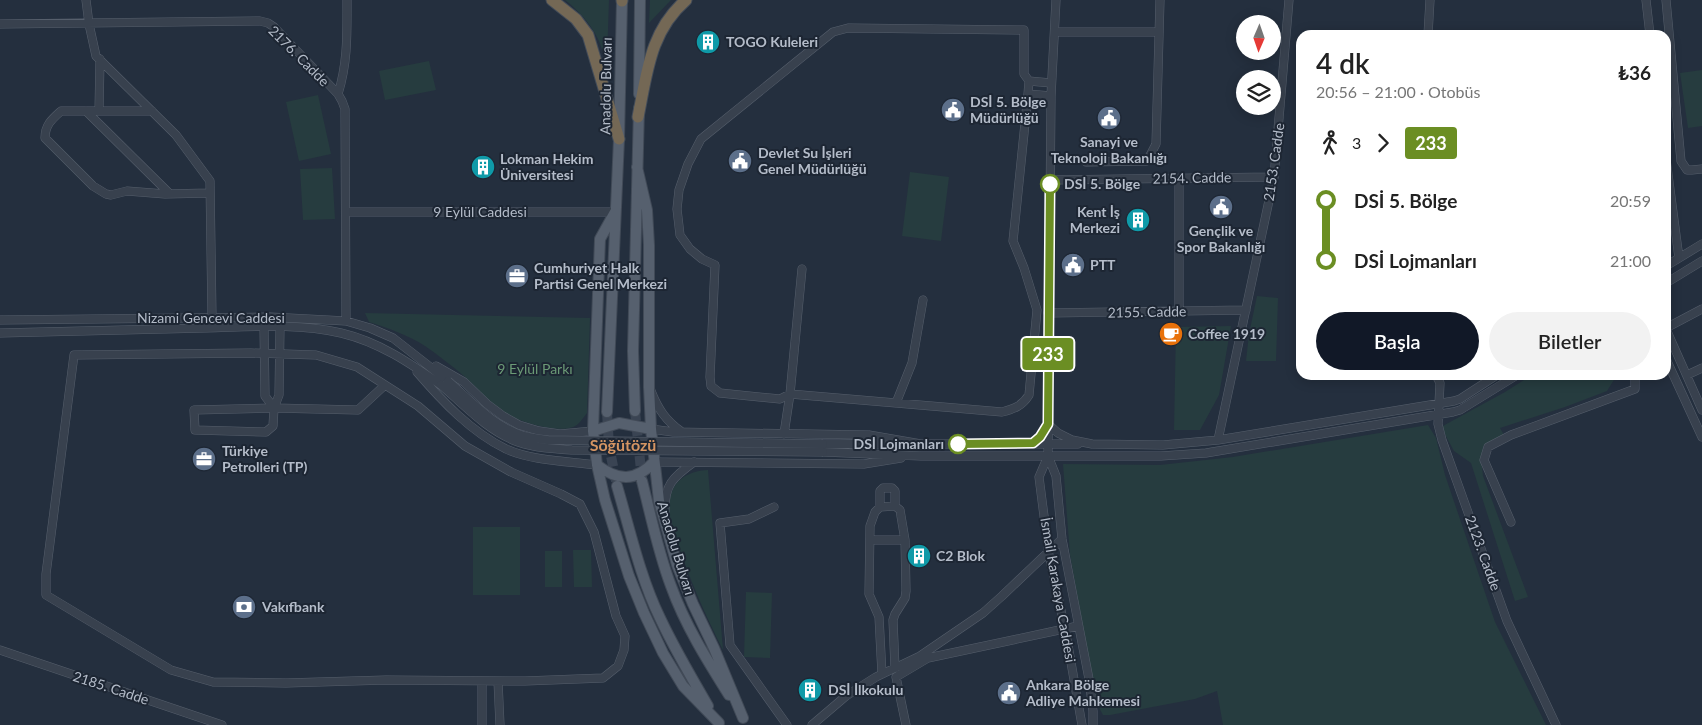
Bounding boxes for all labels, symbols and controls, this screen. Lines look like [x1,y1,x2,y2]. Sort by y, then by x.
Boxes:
north arrow [1236,15,1281,60]
map controls [1236,15,1281,115]
street label: 2176. Cadde [266,22,333,89]
building icon: TOGO Kuleleri [695,29,721,55]
place label: TOGO Kuleleri [726,33,818,50]
street label: Anadolu Bulvarı [596,37,615,135]
text: 4 dk [1316,46,1370,80]
text: ₺36 [1618,61,1651,84]
button: layers [1236,70,1281,115]
text: 20:56 – 21:00 · Otobüs [1316,82,1480,101]
place label: DSİ 5. Bölge Müdürlüğü [970,93,1047,126]
public building icon: DSİ 5. Bölge Müdürlüğü [940,97,966,123]
public building icon: Sanayi ve Teknoloji Bakanlığı [1096,105,1122,131]
street label: 2153. Cadde [1260,122,1287,202]
icon: walk [1316,129,1344,157]
icon: forward [1369,129,1397,157]
text: 233 [1415,132,1447,154]
place label: Sanayi ve Teknoloji Bakanlığı [1051,133,1167,166]
text: 3 [1352,133,1361,152]
place label: Devlet Su İşleri Genel Müdürlüğü [758,144,867,177]
public building icon: Devlet Su İşleri Genel Müdürlüğü [727,148,753,174]
place label: Lokman Hekim Üniversitesi [500,150,593,183]
building icon: Lokman Hekim Üniversitesi [470,154,496,180]
street label: 2154. Cadde [1152,168,1232,187]
marker: DSİ 5. Bölge [1040,174,1060,194]
place label: DSİ 5. Bölge [1064,175,1141,192]
text: DSİ 5. Bölge [1354,189,1457,212]
text: 20:59 [1610,191,1651,210]
public building icon: Gençlik ve Spor Bakanlığı [1208,194,1234,220]
street label: 9 Eylül Caddesi [433,203,527,220]
place label: Kent İş Merkezi [1070,203,1120,236]
building icon: Kent İş Merkezi [1125,207,1151,233]
place label: Gençlik ve Spor Bakanlığı [1177,222,1265,255]
text: DSİ Lojmanları [1354,249,1477,272]
text: 21:00 [1610,251,1651,270]
public building icon: PTT [1060,252,1086,278]
place label: PTT [1090,256,1116,273]
place label: Cumhuriyet Halk Partisi Genel Merkezi [534,259,667,292]
office icon: Cumhuriyet Halk Partisi Genel Merkezi [504,263,530,289]
street label: 2155. Cadde [1107,302,1187,321]
street label: Nizami Gencevi Caddesi [137,309,285,326]
button: Başla [1316,312,1479,370]
button: Biletler [1489,312,1651,370]
cafe icon: Coffee 1919 [1158,321,1184,347]
place label: Coffee 1919 [1188,325,1265,342]
line badge: 233 [1019,338,1077,370]
text: 233 [1032,343,1064,365]
park label: 9 Eylül Parkı [497,360,573,377]
marker: DSİ Lojmanları [948,434,968,454]
district label: Söğütözü [590,435,656,454]
place label: DSİ Lojmanları [854,435,944,452]
place label: Türkiye Petrolleri (TP) [222,442,308,475]
office icon: Türkiye Petrolleri (TP) [191,446,217,472]
street label: Anadolu Bulvarı [654,499,699,597]
street label: 2123. Cadde [1462,513,1505,593]
street label: İsmail Karakaya Caddesi [1037,516,1080,664]
building icon: C2 Blok [906,543,932,569]
place label: C2 Blok [936,547,985,564]
bank icon: Vakıfbank [231,594,257,620]
place label: Vakıfbank [261,598,325,615]
street label: 2185. Cadde [71,667,151,708]
place label: Ankara Bölge Adliye Mahkemesi [1025,676,1140,709]
building icon: DSİ İlkokulu [797,677,823,703]
public building icon: Ankara Bölge Adliye Mahkemesi [996,680,1022,706]
place label: DSİ İlkokulu [828,681,903,698]

